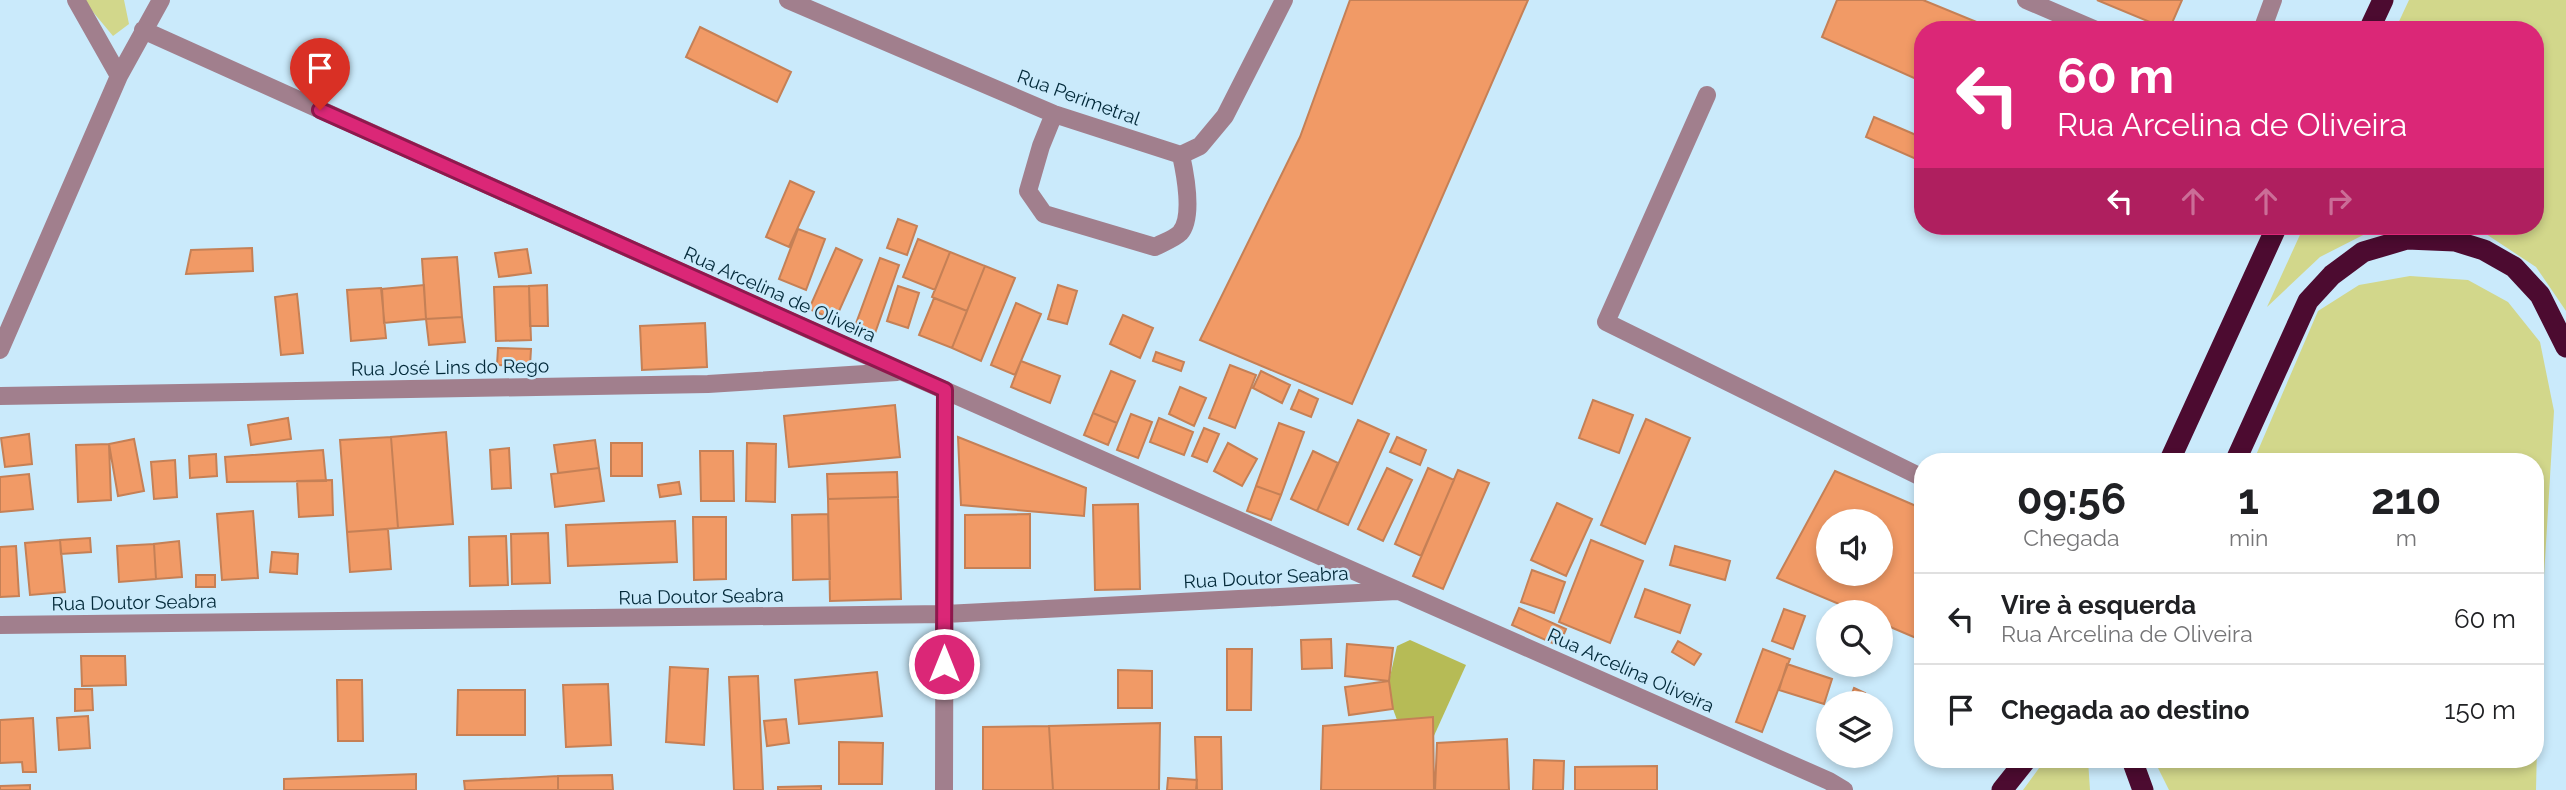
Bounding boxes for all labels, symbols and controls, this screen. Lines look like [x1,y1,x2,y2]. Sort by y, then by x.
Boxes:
pin [290,38,350,110]
text: 60 m [2057,47,2174,104]
icon: arrive [301,49,339,87]
icon: left [1942,49,2033,140]
street label: Rua Perimetral [1014,65,1144,130]
text: Rua Arcelina de Oliveira [2057,106,2407,143]
icon: left [2101,182,2139,220]
icon: ahead [2174,182,2212,220]
icon: ahead [2247,182,2285,220]
icon: right [2320,182,2358,220]
street label: Rua Arcelina de Oliveira [681,242,879,346]
street label: Rua José Lins do Rego [351,354,549,380]
text: 09:56 [2017,475,2126,524]
text: 1 [2238,475,2259,524]
text: 210 [2371,475,2441,524]
map controls [1816,509,1893,768]
button: sound [1816,509,1893,586]
text: Chegada [2023,524,2120,551]
text: min [2229,524,2268,551]
text: m [2396,524,2417,551]
street label: Rua Doutor Seabra [1183,562,1349,592]
street label: Rua Doutor Seabra [618,584,784,608]
street label: Rua Doutor Seabra [51,590,217,614]
text: Vire à esquerda [2001,590,2196,620]
button: search [1816,600,1893,677]
icon: left [1942,600,1980,638]
text: 60 m [2454,604,2516,634]
text: Rua Arcelina de Oliveira [2001,620,2253,647]
street label: Rua Arcelina Oliveira [1544,623,1718,717]
position arrow [907,627,981,701]
button: layers [1816,691,1893,768]
icon: arrive [1942,691,1980,729]
text: Chegada ao destino [2001,695,2250,725]
text: 150 m [2444,695,2516,725]

